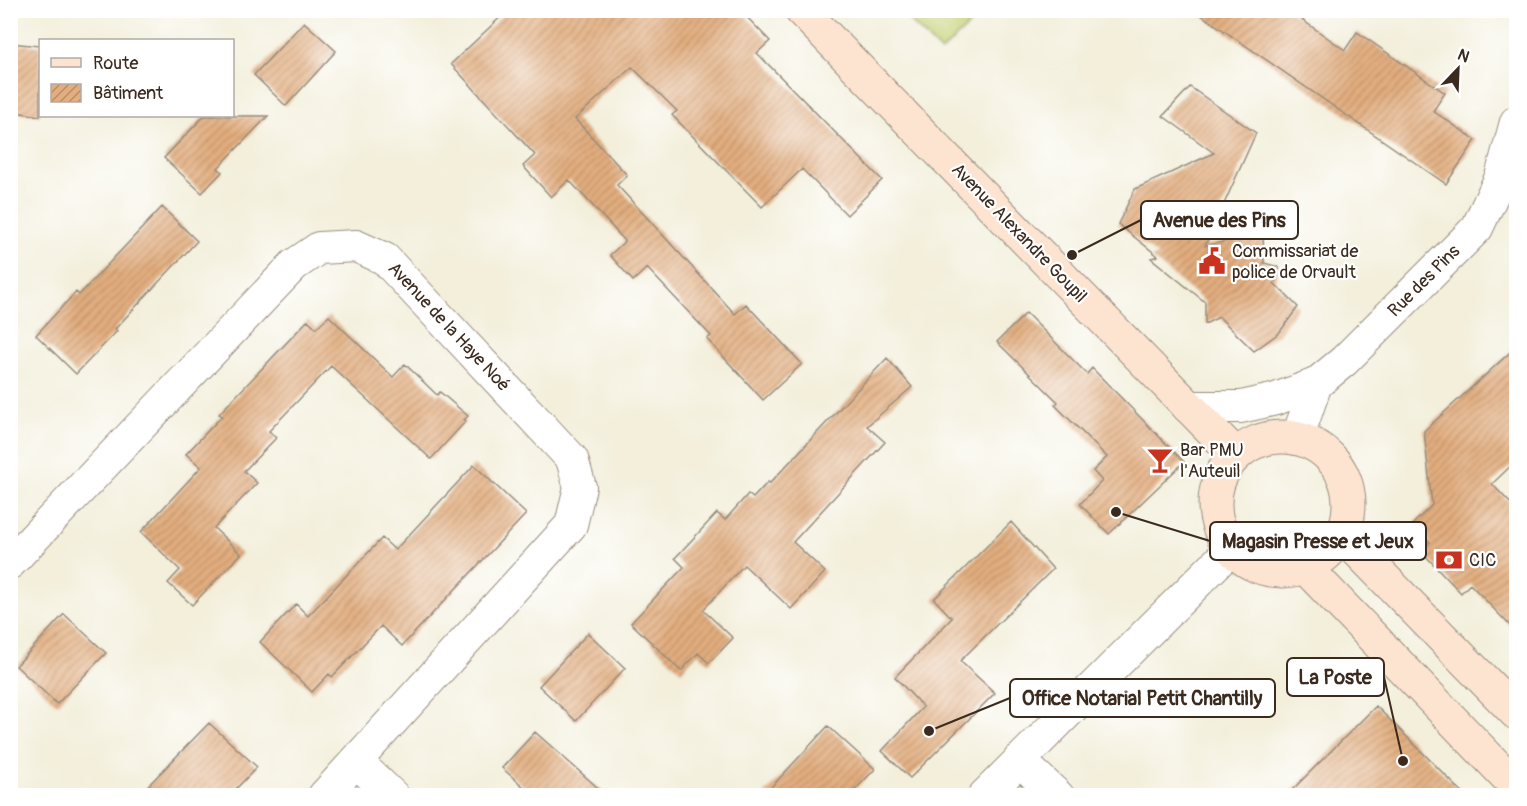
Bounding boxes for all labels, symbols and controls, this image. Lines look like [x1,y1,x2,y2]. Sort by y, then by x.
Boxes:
legend [39,39,234,117]
north arrow [1428,39,1488,99]
text: N [1455,45,1473,68]
text: Route [93,52,138,75]
text: Bâtiment [93,82,164,105]
street label: Avenue Alexandre Goupil [946,158,1092,308]
callout: Avenue des Pins [1141,201,1298,239]
text: Avenue des Pins [1152,208,1286,233]
place label: Commissariat de police de Orvault [1232,240,1358,284]
street label: Rue des Pins [1383,240,1465,322]
public building icon: Commissariat de police de Orvault [1197,246,1227,276]
street label: Avenue de la Haye Noé [383,257,515,397]
place label: Bar PMU l'Auteuil [1180,439,1244,483]
bar icon: Bar PMU l'Auteuil [1145,445,1175,475]
callout: Magasin Presse et Jeux [1210,522,1426,560]
text: Magasin Presse et Jeux [1222,529,1414,554]
bank icon: CIC [1434,545,1464,575]
place label: CIC [1469,549,1496,572]
callout: La Poste [1287,658,1384,696]
text: La Poste [1298,665,1373,690]
callout: Office Notarial Petit Chantilly [1010,679,1275,717]
text: Office Notarial Petit Chantilly [1022,686,1263,711]

